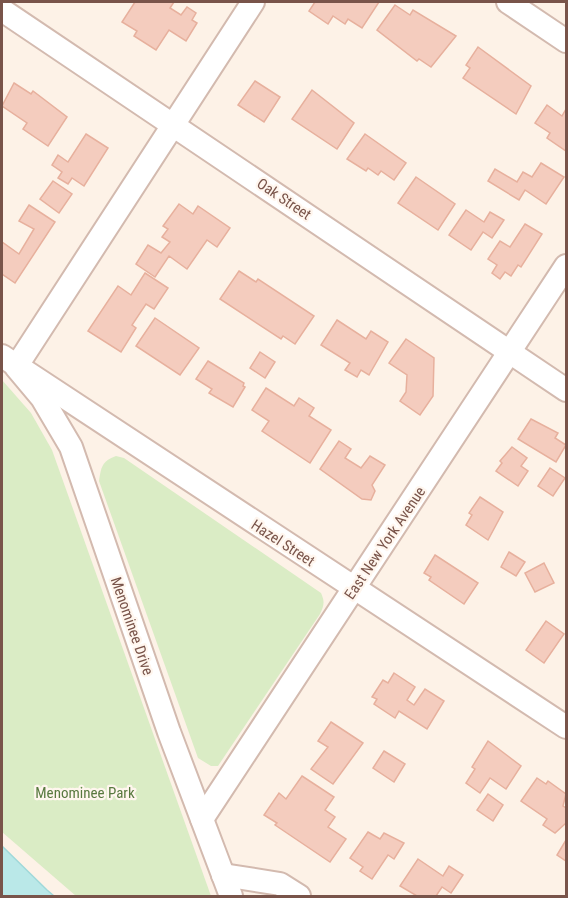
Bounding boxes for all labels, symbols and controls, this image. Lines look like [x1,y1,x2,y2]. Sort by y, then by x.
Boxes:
street label: Oak Street [253,174,315,224]
street label: East New York Avenue [341,483,429,603]
street label: Hazel Street [248,516,318,570]
street label: Menominee Drive [107,575,157,677]
park label: Menominee Park [35,784,135,802]

